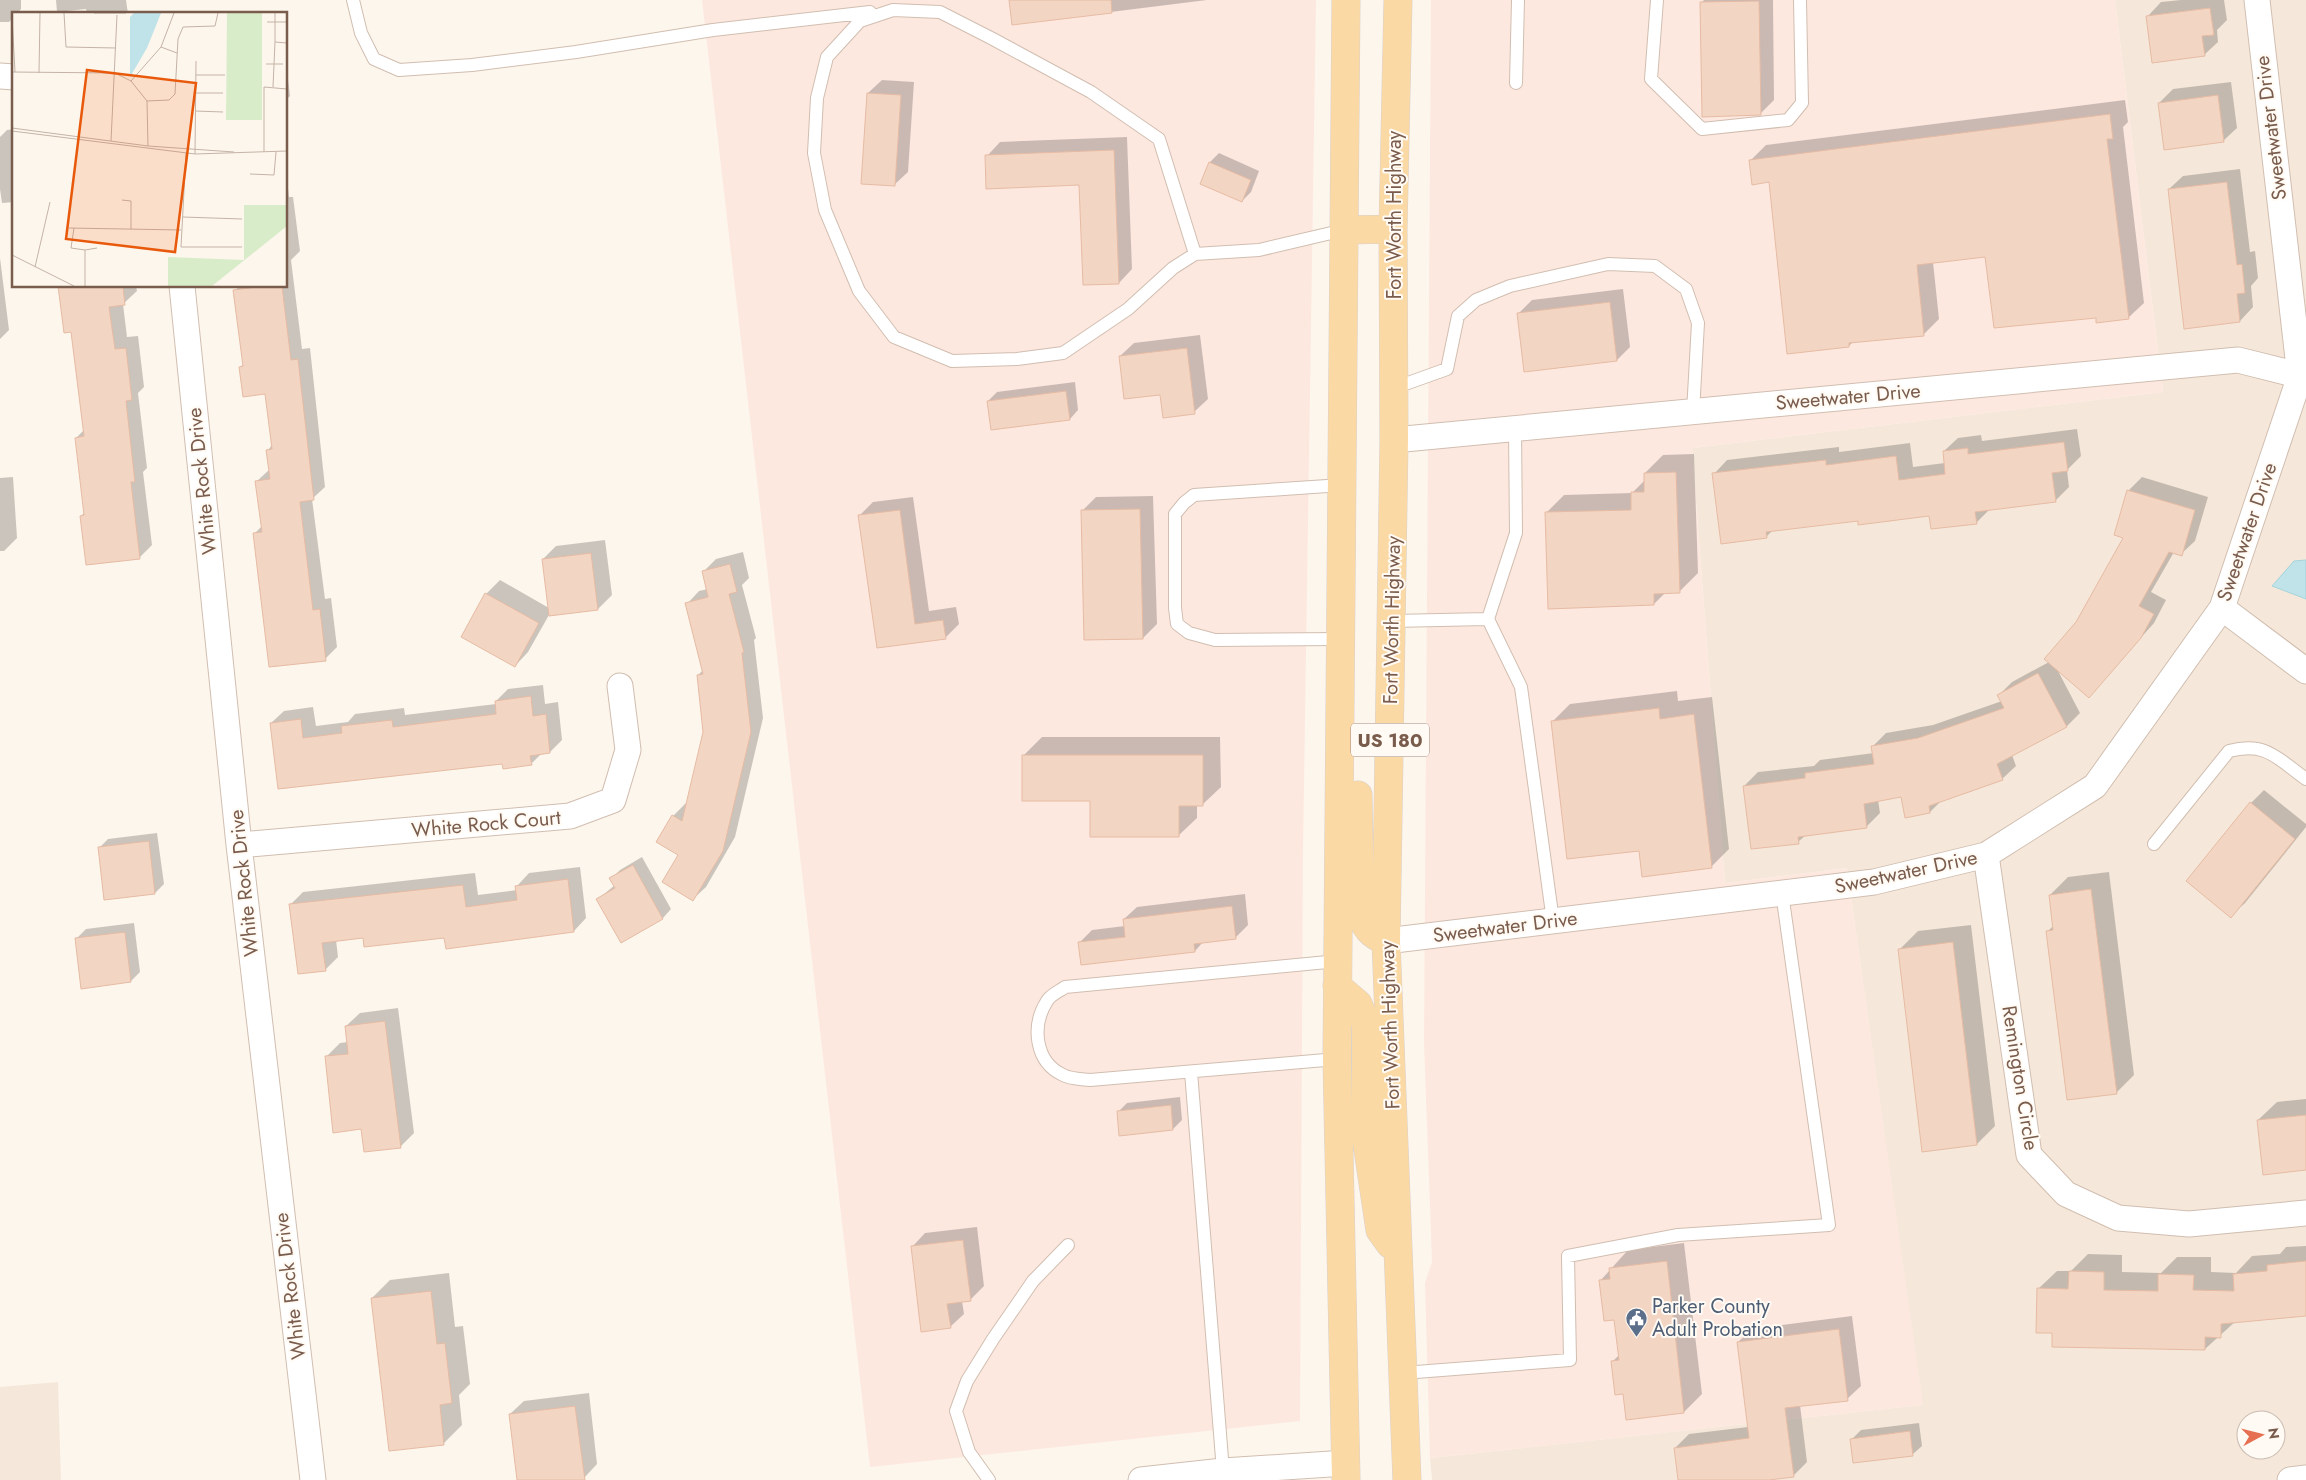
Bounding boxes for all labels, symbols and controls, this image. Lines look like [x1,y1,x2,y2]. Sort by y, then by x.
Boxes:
inset map [12,12,288,288]
street label: Sweetwater Drive [2248,54,2294,202]
street label: Fort Worth Highway [1380,131,1409,299]
street label: Sweetwater Drive [1774,376,1922,418]
street label: White Rock Drive [180,406,224,556]
street label: Sweetwater Drive [2210,459,2284,605]
street label: Fort Worth Highway [1376,535,1408,704]
road number: US 180 [1351,724,1429,756]
street label: White Rock Court [410,803,562,845]
street label: White Rock Drive [222,808,266,958]
street label: Sweetwater Drive [1832,843,1980,901]
street label: Sweetwater Drive [1431,904,1579,950]
street label: Fort Worth Highway [1373,940,1407,1110]
street label: Remington Circle [1994,1003,2046,1153]
street label: White Rock Drive [267,1211,313,1361]
place label: Parker County Adult Probation [1652,1292,1783,1344]
public building icon: Parker County Adult Probation [1624,1306,1648,1337]
north arrow [2236,1410,2286,1460]
text: N [2263,1427,2285,1440]

